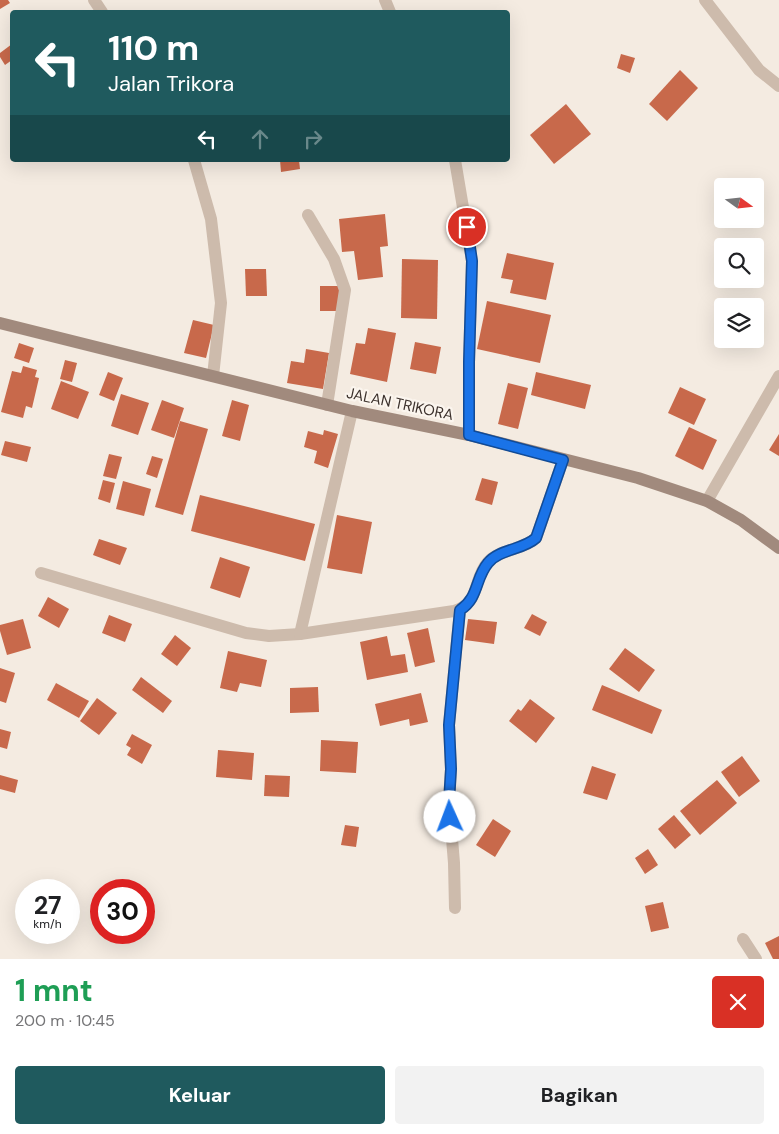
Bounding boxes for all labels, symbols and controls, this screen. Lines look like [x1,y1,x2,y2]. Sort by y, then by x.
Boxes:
text: 110 m [108,25,199,71]
icon: left [25,30,90,95]
text: Jalan Trikora [108,69,234,98]
icon: left [193,125,221,153]
icon: ahead [246,125,274,153]
icon: right [299,125,327,153]
north arrow [714,178,764,228]
map controls [714,178,764,348]
pin [446,206,488,248]
icon: arrive [453,213,481,241]
button: search [714,238,764,288]
button: layers [714,298,764,348]
street label: JALAN TRIKORA [345,383,455,425]
position arrow [423,790,475,842]
speed limit sign: 30 [90,879,155,944]
text: 27 [34,889,61,922]
text: km/h [33,916,62,932]
text: 1 mnt [15,971,93,1010]
button: close [712,976,764,1028]
text: 200 m · 10:45 [15,1010,115,1031]
button: Keluar [15,1066,385,1124]
button: Bagikan [395,1066,764,1124]

